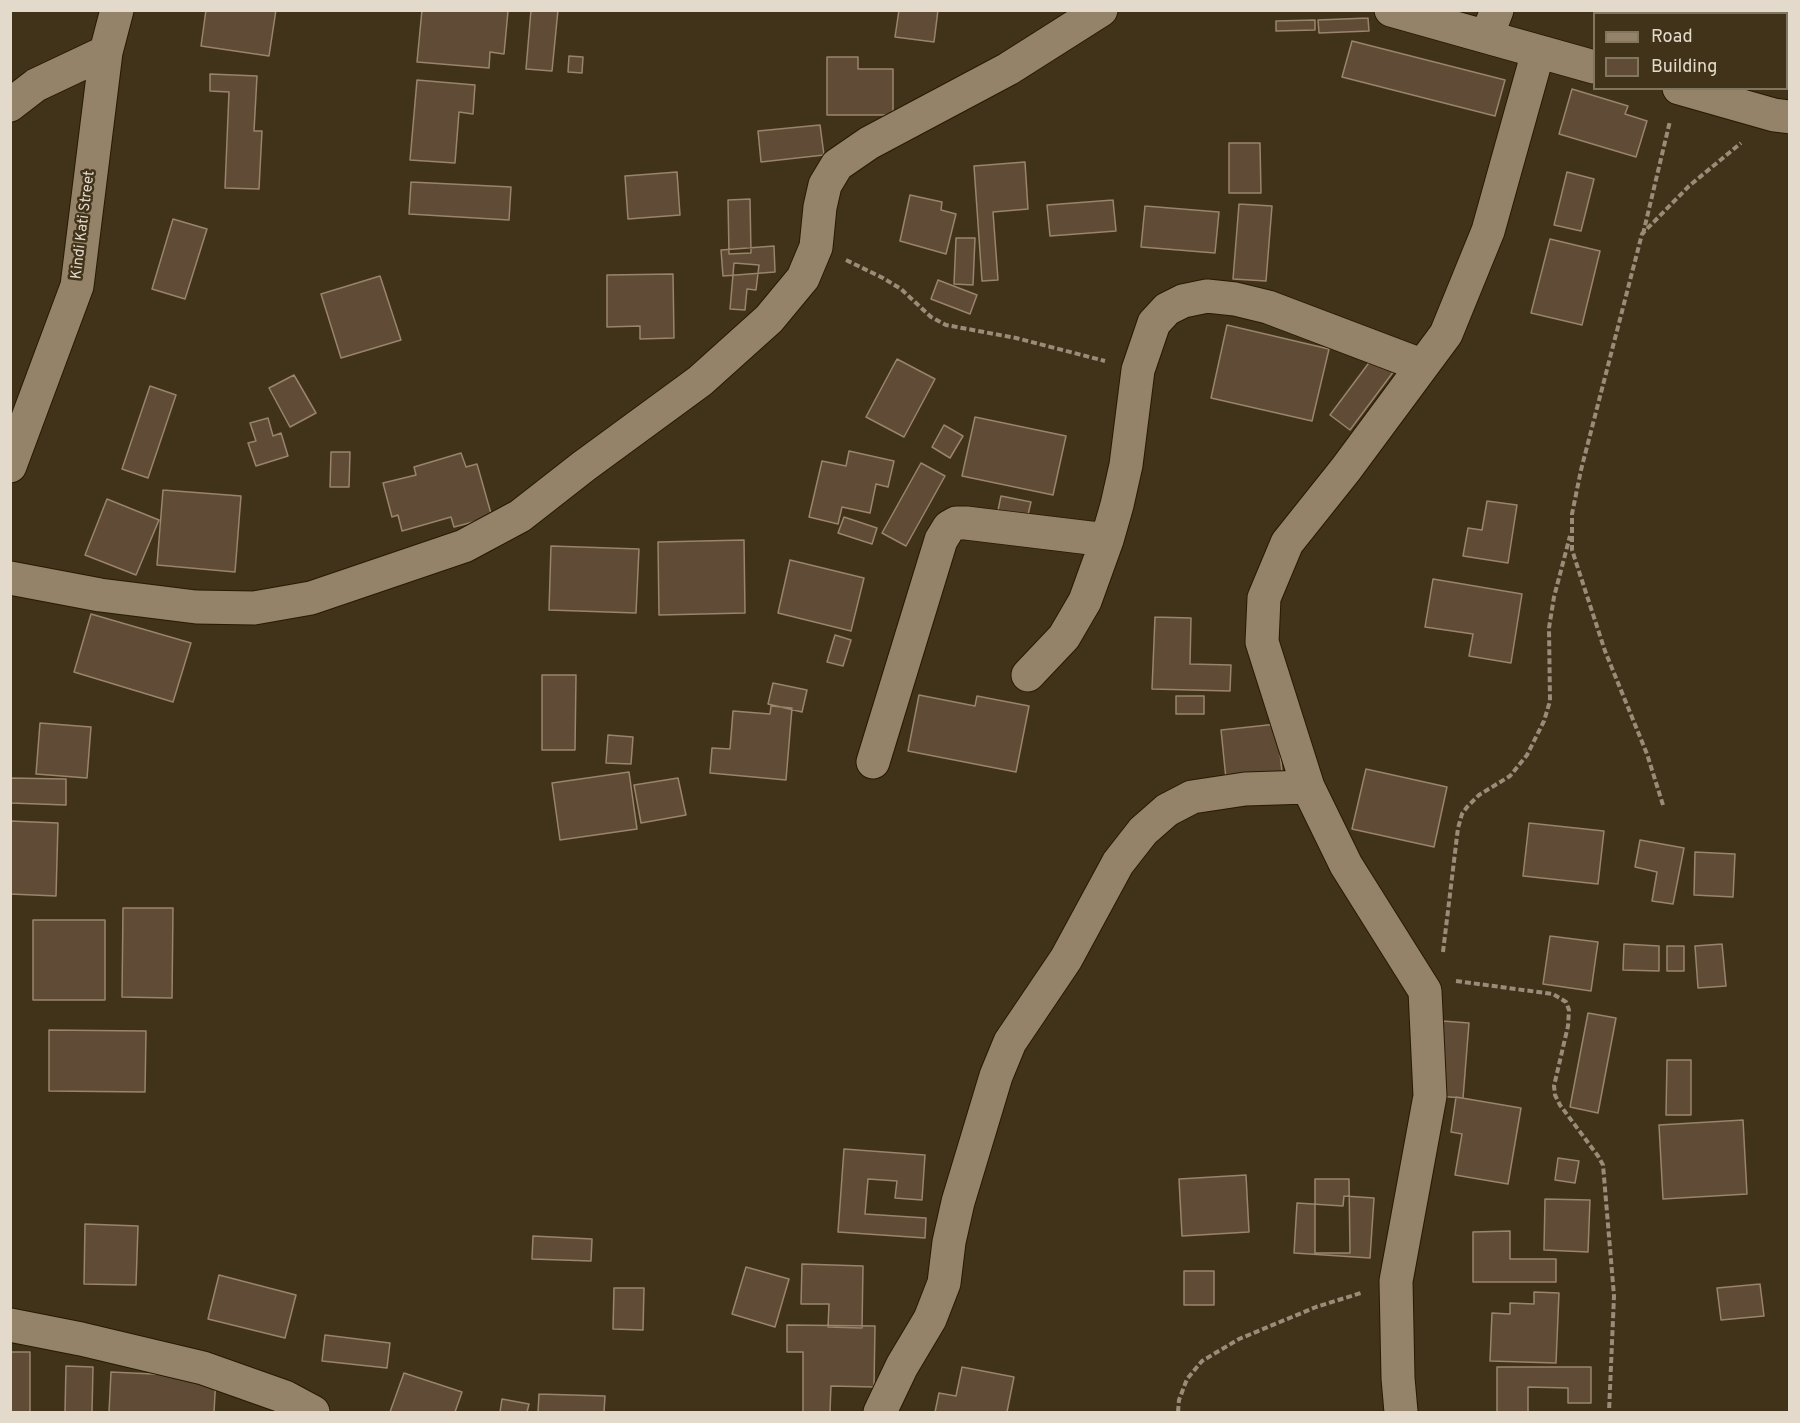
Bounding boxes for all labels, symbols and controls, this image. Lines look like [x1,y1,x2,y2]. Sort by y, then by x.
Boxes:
legend [1593,12,1788,90]
text: Road [1651,26,1693,49]
text: Building [1651,56,1717,79]
street label: Kindi Kati Street [68,170,100,280]

